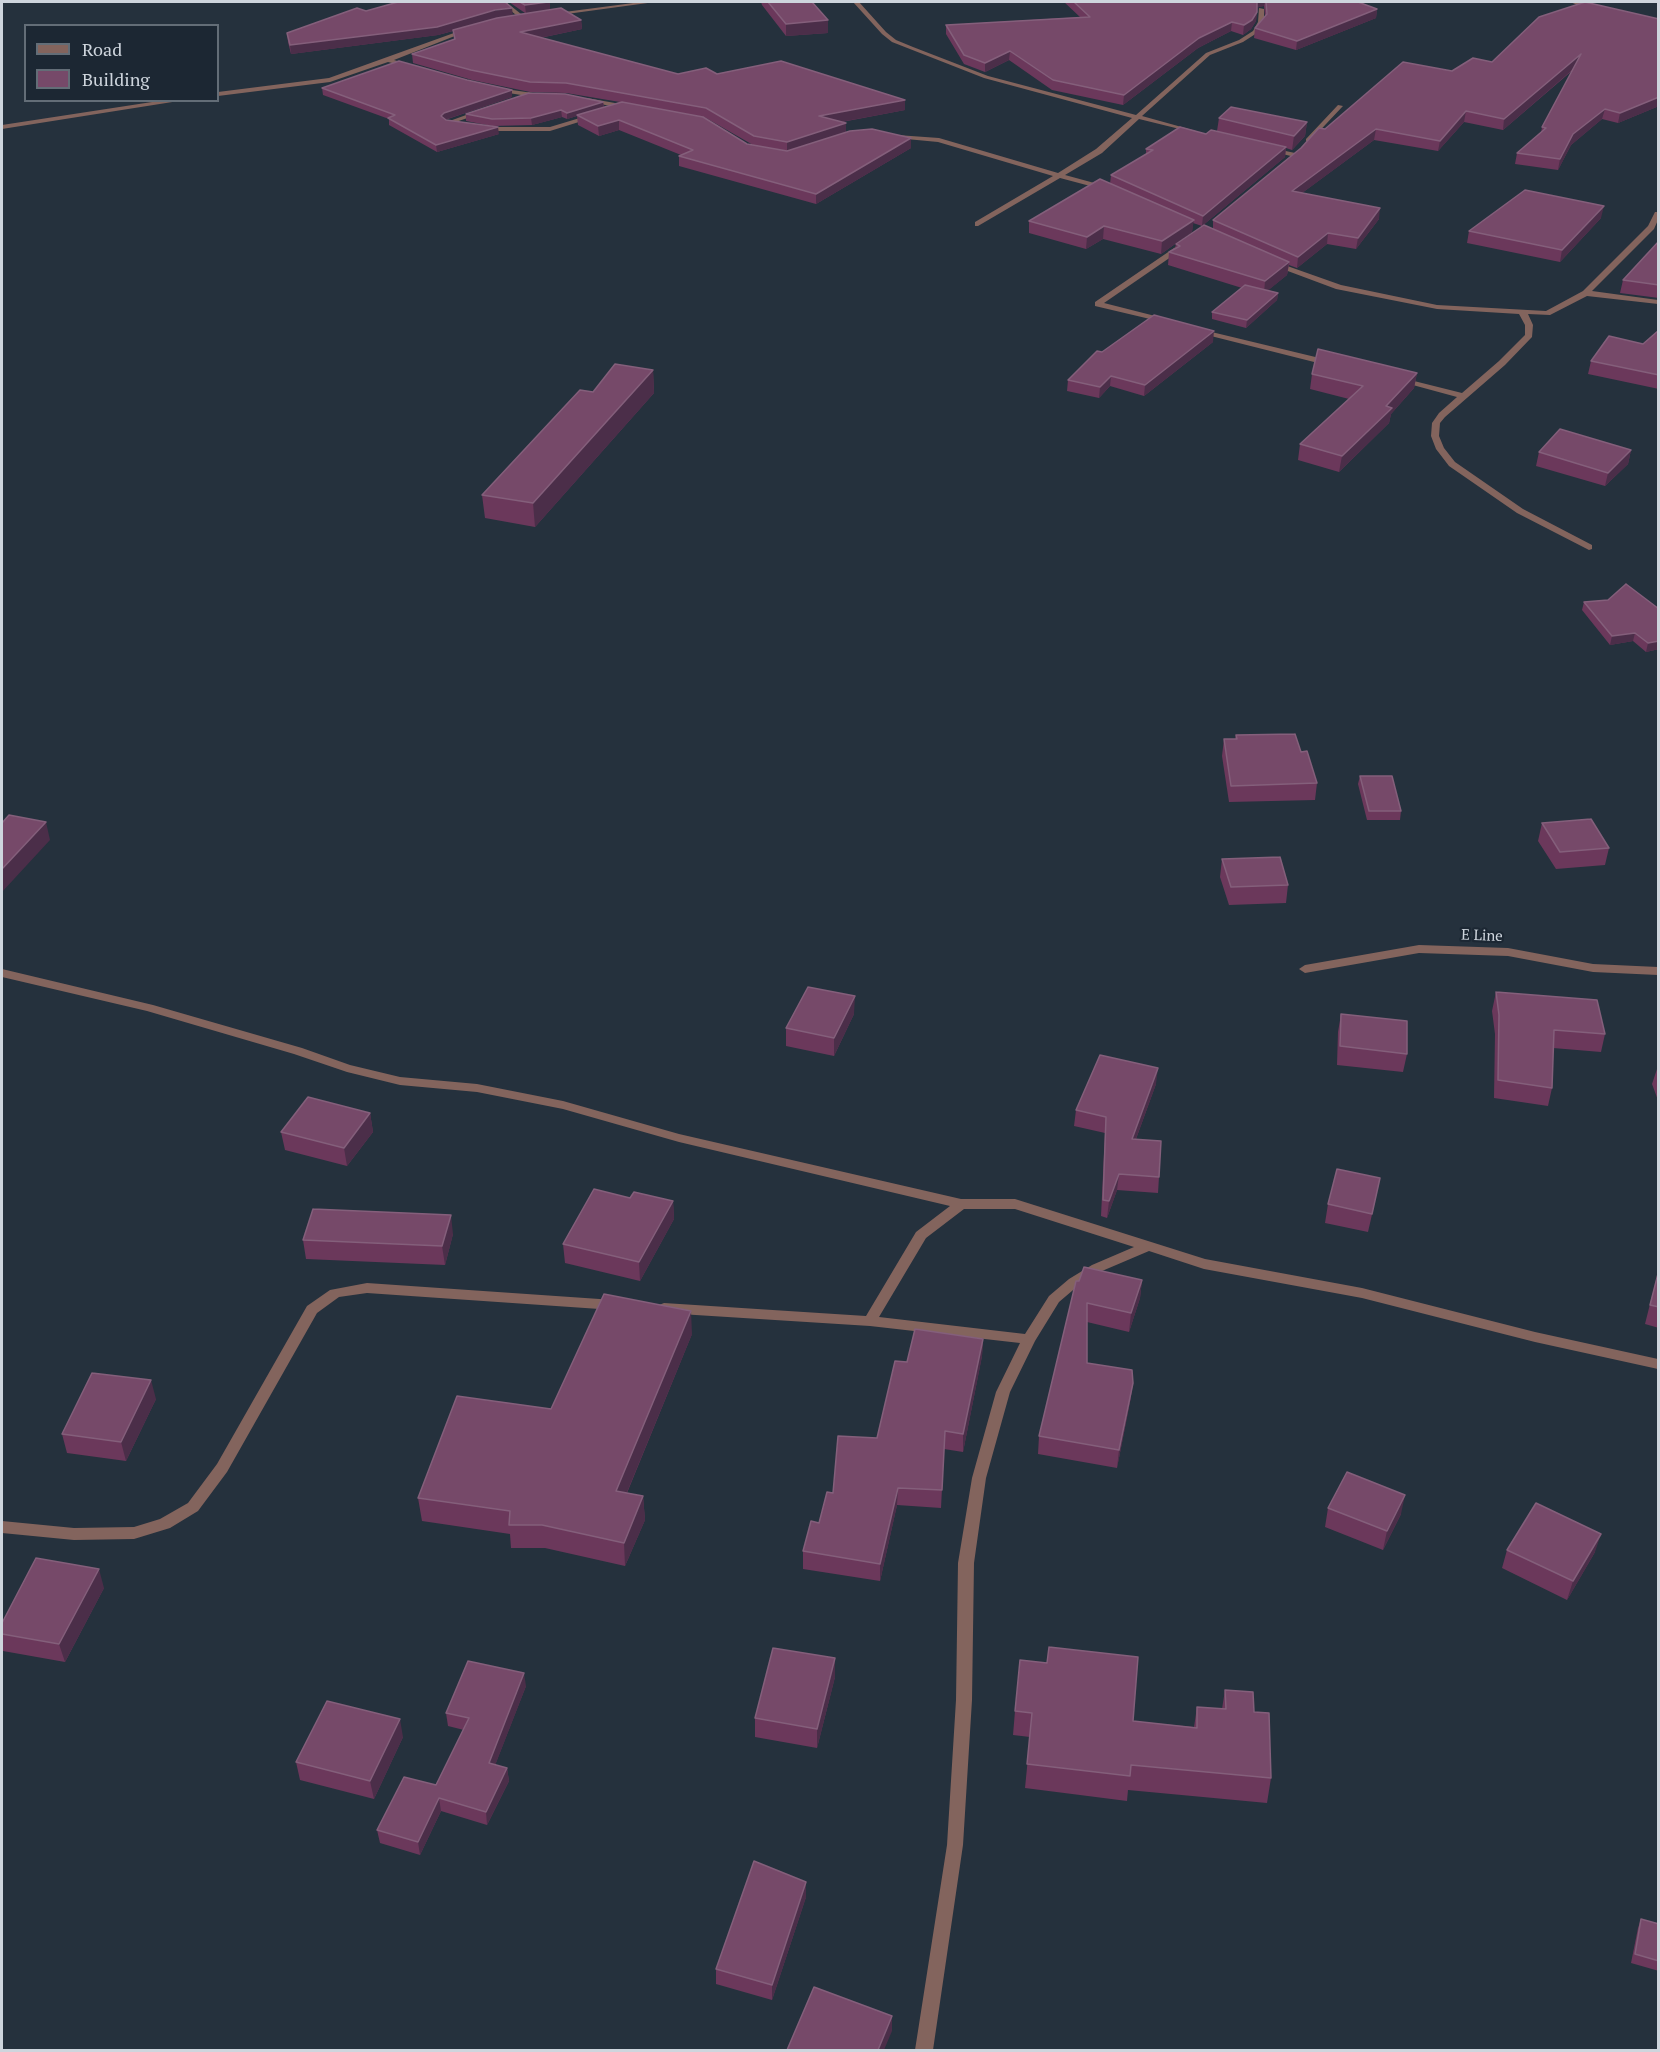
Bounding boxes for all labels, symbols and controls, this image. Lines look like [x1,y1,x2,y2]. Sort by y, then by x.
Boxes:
legend [24,24,219,102]
text: Road [82,37,122,61]
text: Building [82,67,150,91]
street label: E Line [1461,926,1503,946]

